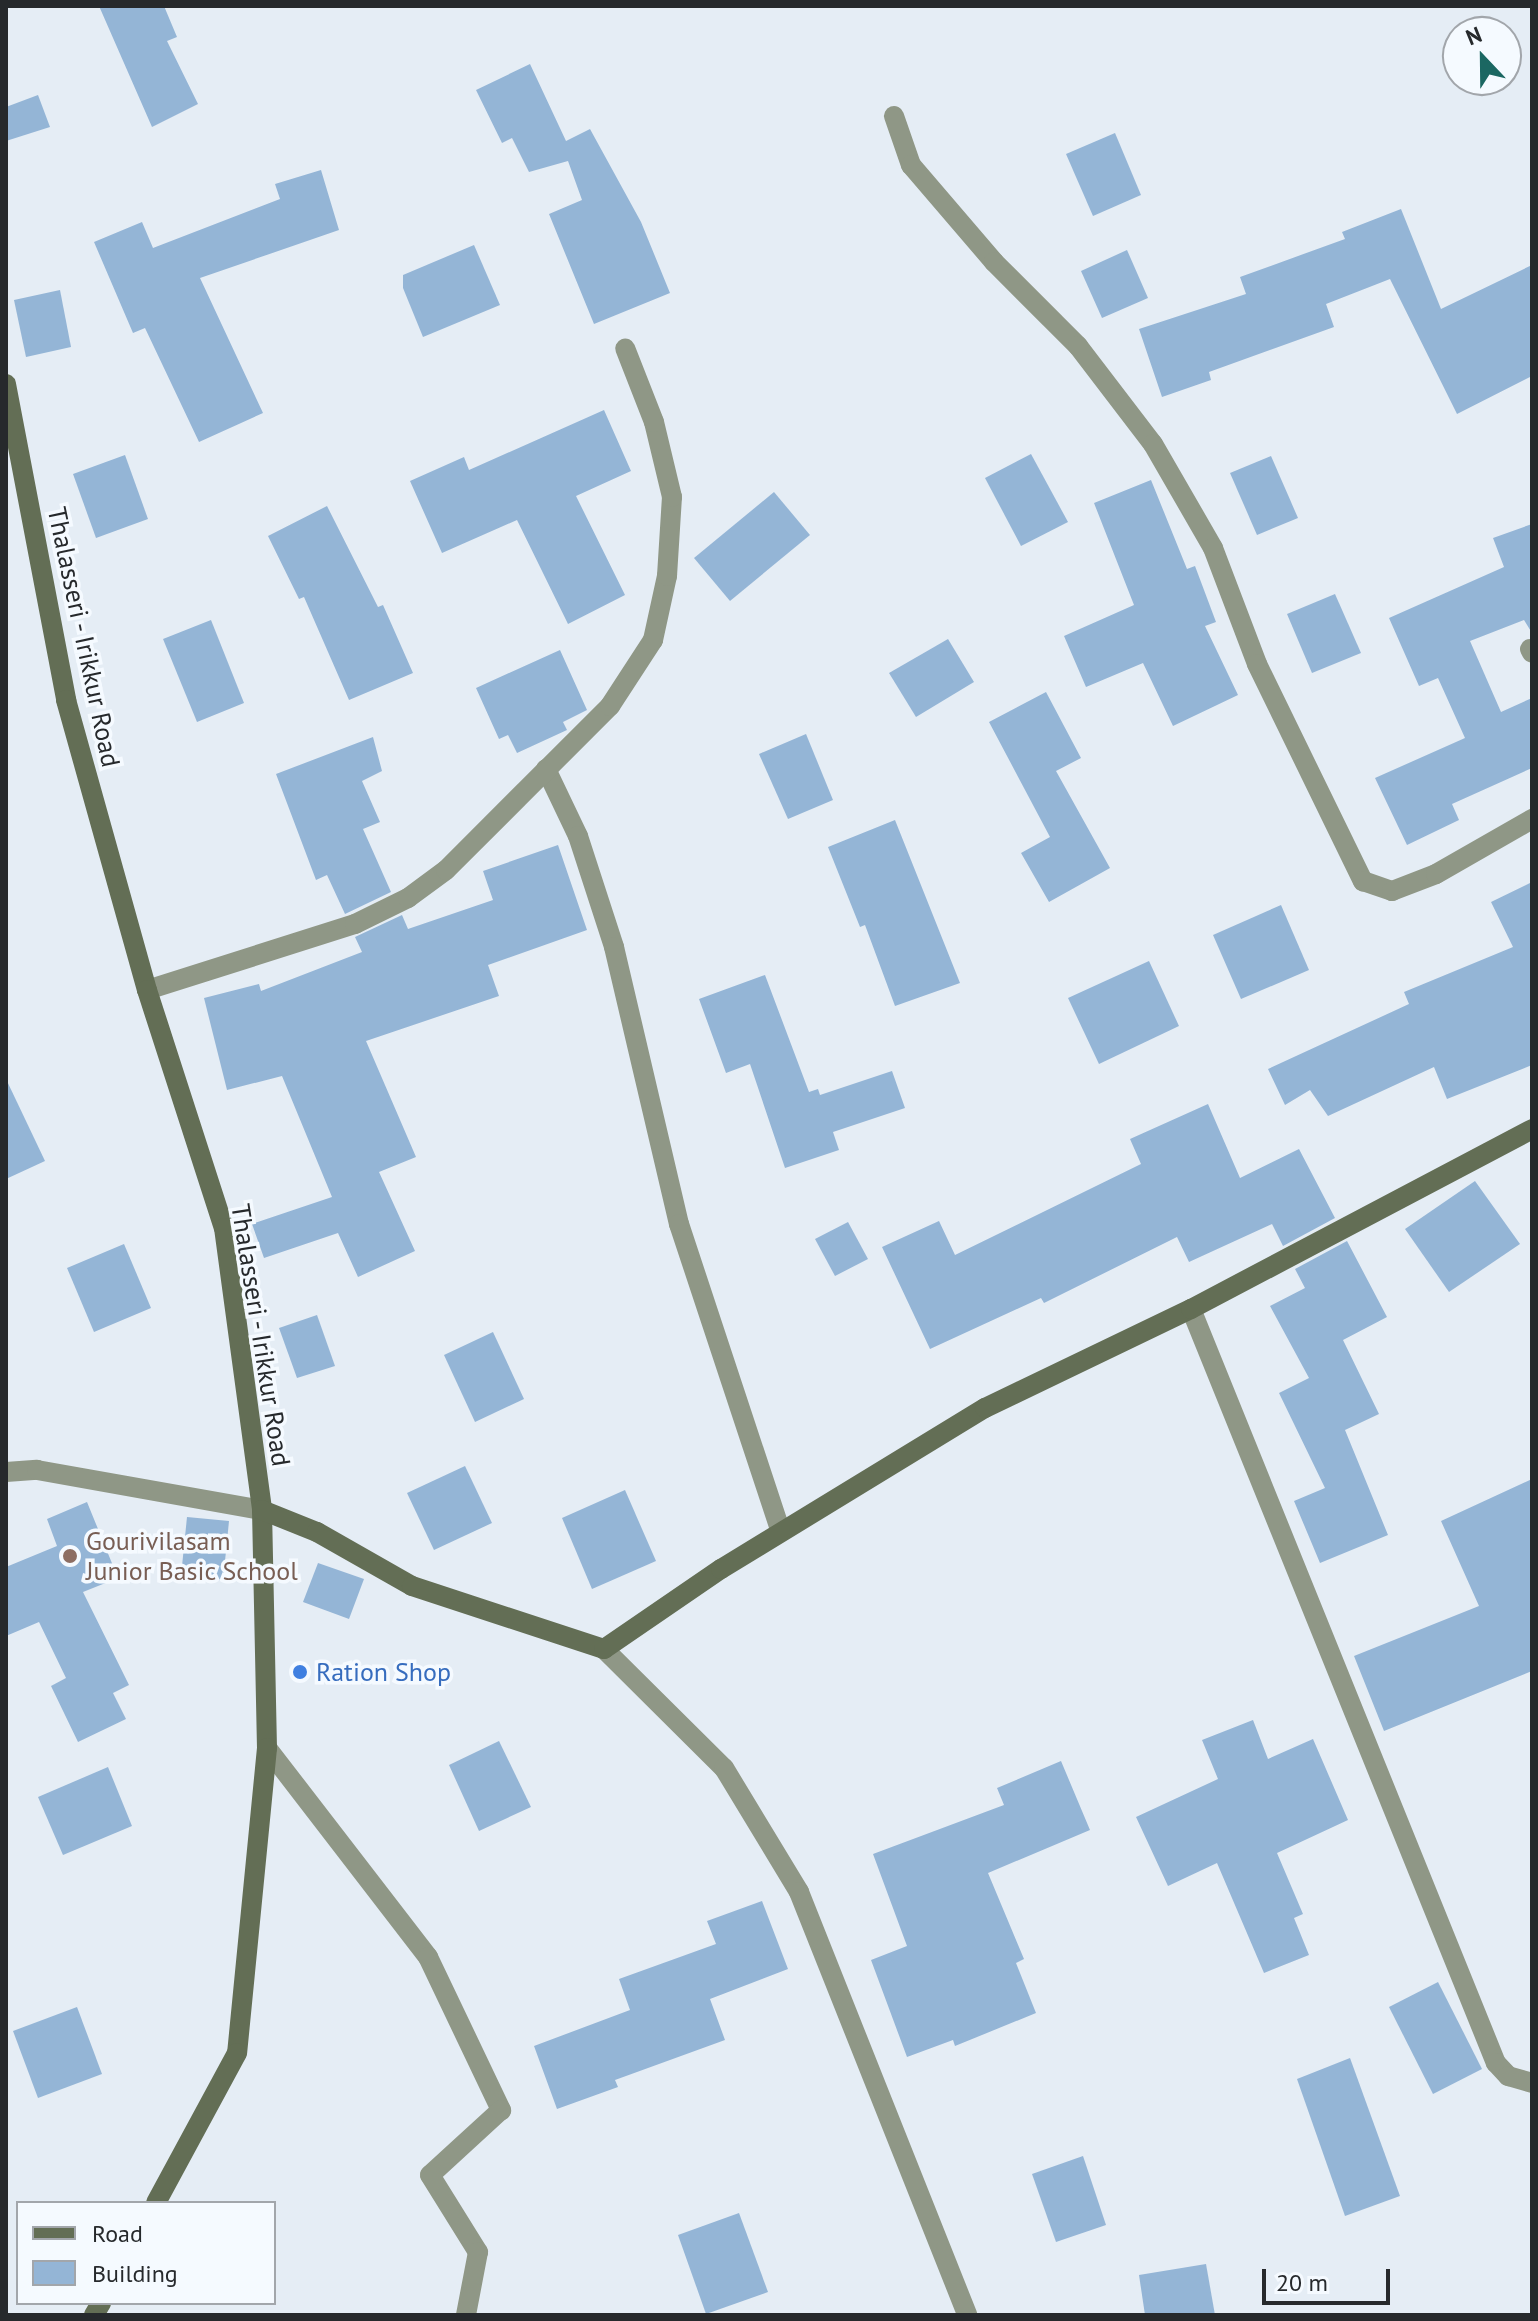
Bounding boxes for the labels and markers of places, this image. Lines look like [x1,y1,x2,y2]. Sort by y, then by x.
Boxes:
place label: Gourivilasam Junior Basic School [86,1525,298,1586]
marker: Gourivilasam Junior Basic School [61,1547,79,1565]
place label: Ration Shop [316,1656,451,1688]
marker: Ration Shop [291,1663,309,1681]

